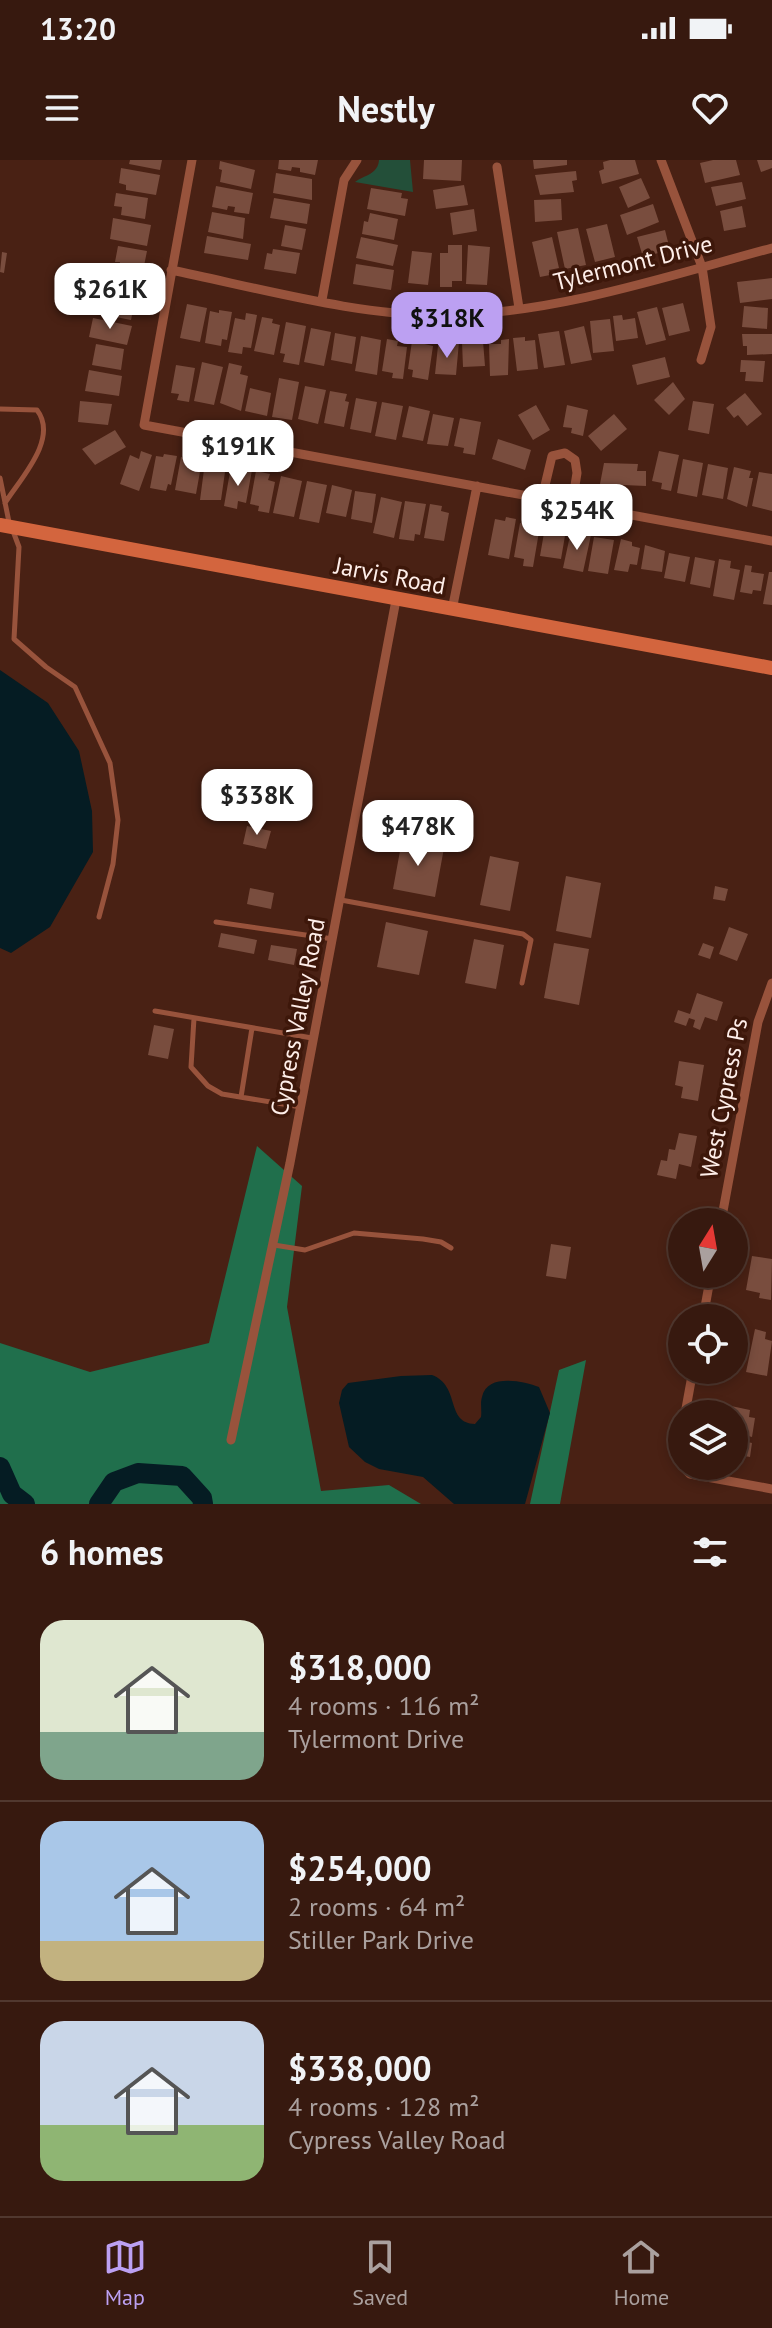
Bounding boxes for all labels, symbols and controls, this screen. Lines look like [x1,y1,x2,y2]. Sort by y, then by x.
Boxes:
text: 13:20 [40,9,116,48]
text: Nestly [337,85,435,132]
icon: menu [40,86,84,130]
icon: heart [688,86,732,130]
street label: Tylermont Drive [550,228,716,297]
pin: $261K [54,263,166,331]
text: $261K [72,272,148,305]
pin: $318K [391,292,503,360]
text: $318K [409,301,485,334]
pin: $191K [182,420,294,488]
text: $191K [200,429,276,462]
pin: $254K [521,484,633,552]
text: $254K [539,493,615,526]
street label: Jarvis Road [331,549,448,601]
pin: $338K [201,769,313,837]
text: $338K [219,778,295,811]
pin: $478K [362,800,474,868]
text: $478K [380,809,456,842]
street label: Cypress Valley Road [263,915,332,1118]
street label: West Cypress Ps [693,1015,754,1180]
north arrow [668,1208,748,1288]
map controls [668,1208,748,1480]
button: locate [668,1304,748,1384]
button: layers [668,1400,748,1480]
text: 6 homes [40,1530,164,1574]
icon: filters [688,1530,732,1574]
text: $318,000 [288,1645,432,1689]
icon: home [104,1652,200,1748]
text: 4 rooms · 116 m² [288,1689,480,1722]
text: Tylermont Drive [288,1722,464,1755]
text: $254,000 [288,1846,432,1890]
icon: home [104,1853,200,1949]
text: 2 rooms · 64 m² [288,1890,465,1923]
text: Stiller Park Drive [288,1923,474,1956]
text: $338,000 [288,2046,432,2090]
icon: home [104,2053,200,2149]
text: 4 rooms · 128 m² [288,2090,480,2123]
text: Cypress Valley Road [288,2123,505,2156]
tab: Map [103,2235,147,2311]
tab: Saved [352,2235,408,2311]
tab: Home [614,2235,669,2311]

